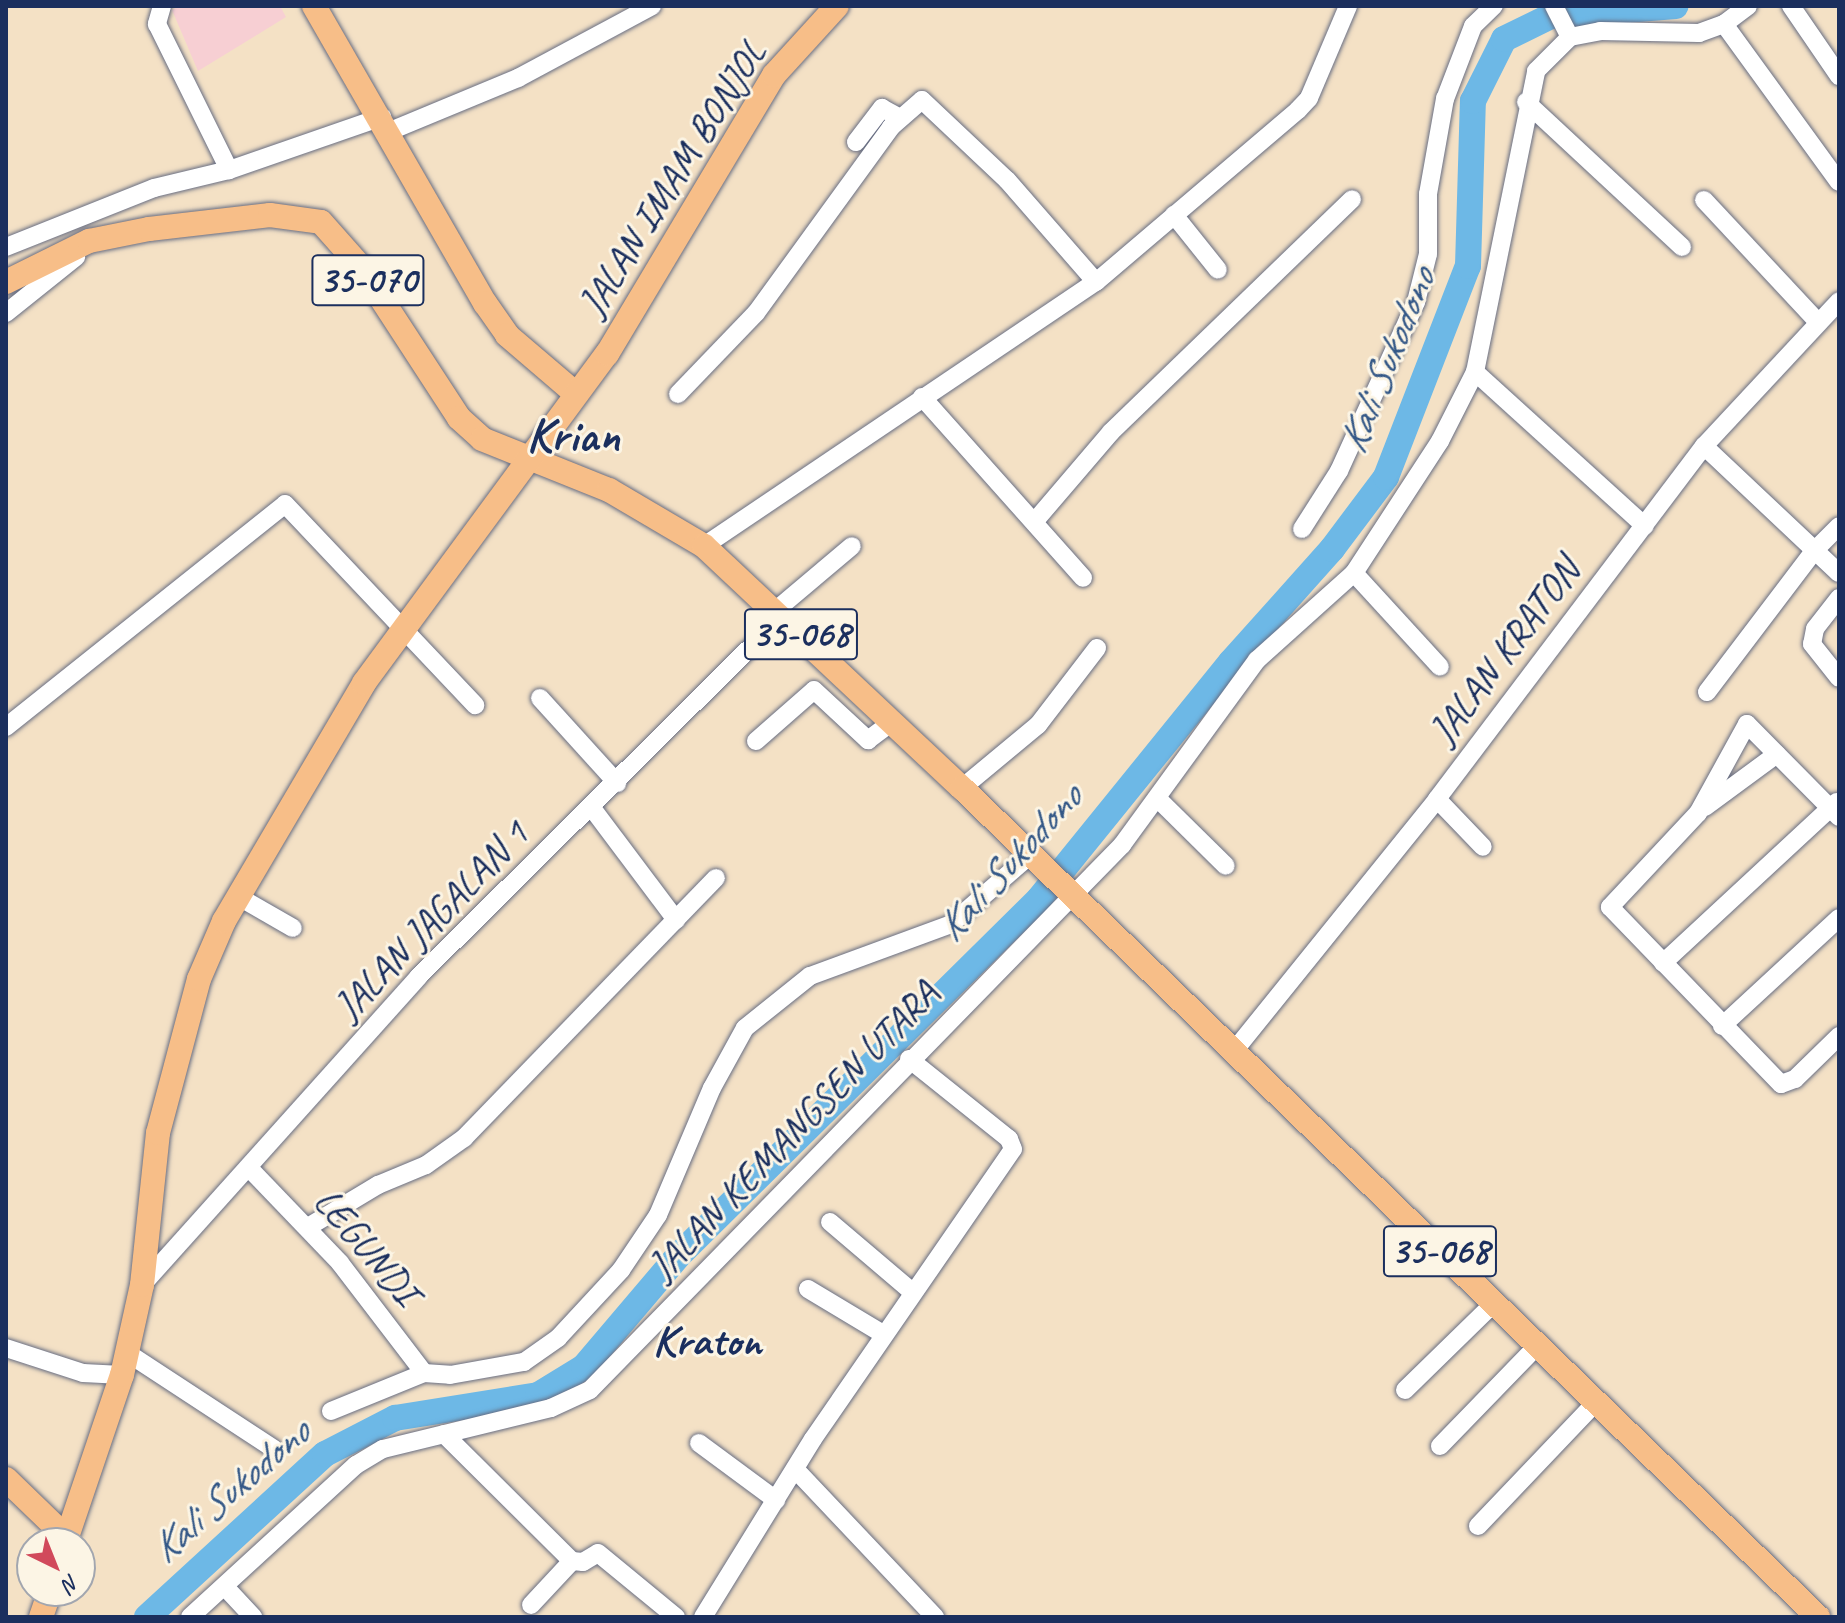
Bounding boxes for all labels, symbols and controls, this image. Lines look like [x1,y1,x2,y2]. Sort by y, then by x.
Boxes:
street label: JALAN IMAM BONJOL [568,31,776,325]
road number: 35-070 [310,246,426,314]
water label: Kali Sukodono [1327,262,1447,460]
district label: Krian [526,407,620,465]
street label: JALAN KRATON [1418,548,1590,754]
road number: 35-068 [743,600,859,668]
water label: Kali Sukodono [926,774,1092,952]
street label: JALAN JAGALAN 1 [324,810,538,1030]
street label: JALAN KEMANGSEN UTARA [638,971,948,1289]
street label: LEGUNDI [304,1178,430,1314]
road number: 35-068 [1382,1217,1498,1285]
district label: Kraton [653,1315,761,1367]
water label: Kali Sukodono [140,1409,320,1573]
north arrow [16,1527,96,1607]
text: N [56,1568,86,1598]

